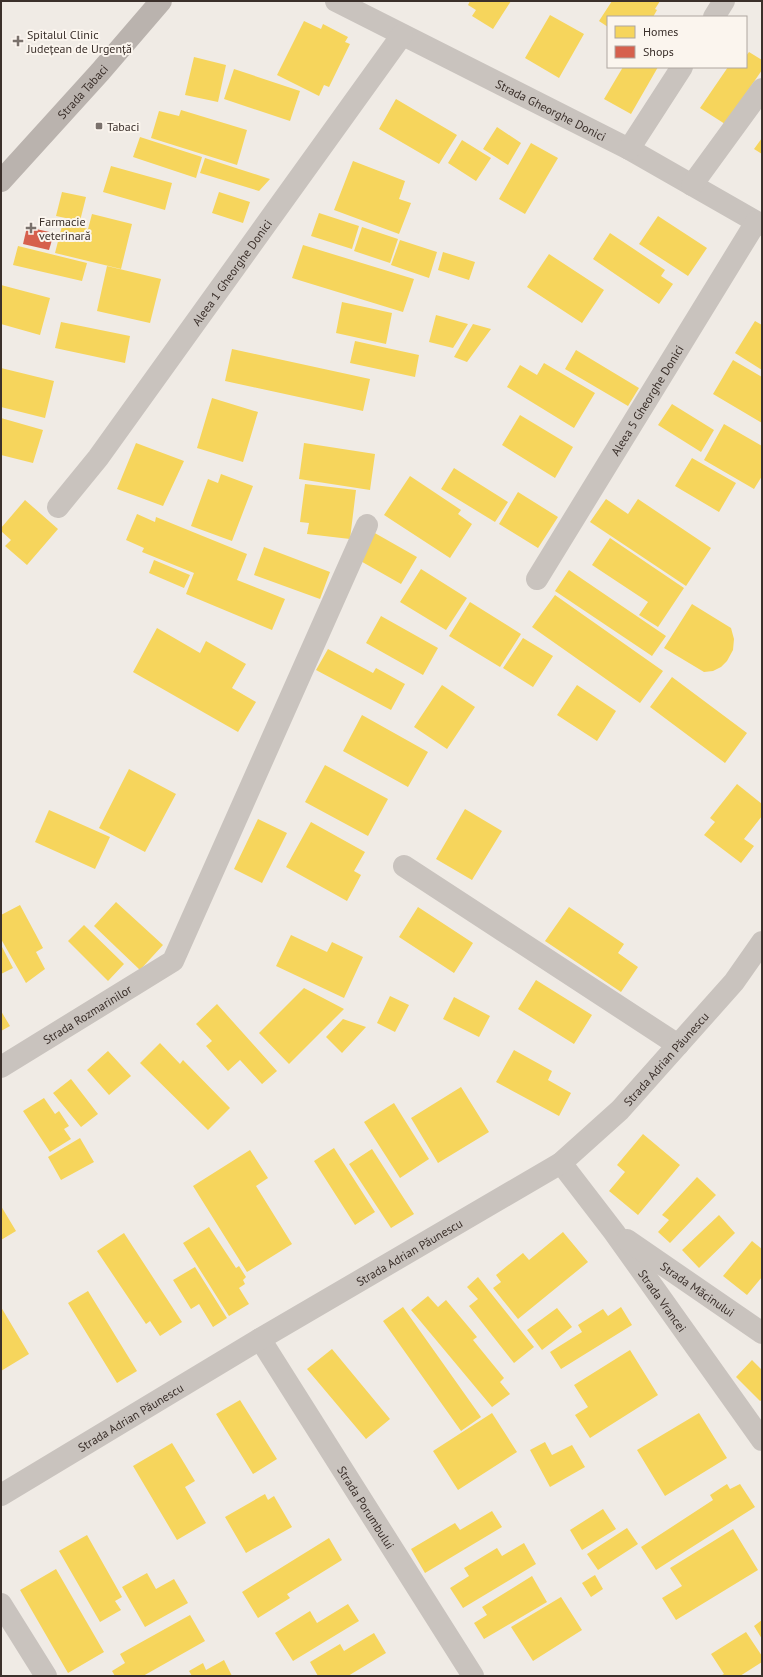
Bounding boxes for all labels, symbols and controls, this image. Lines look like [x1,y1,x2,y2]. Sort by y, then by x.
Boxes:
legend [607,16,747,68]
text: Homes [643,24,678,39]
place label: Spitalul Clinic Județean de Urgență [26,27,132,56]
marker: Spitalul Clinic Județean de Urgență [12,35,24,47]
text: Shops [643,44,674,59]
street label: Strada Tabaci [54,61,111,122]
street label: Strada Gheorghe Donici [493,76,609,144]
place label: Tabaci [107,119,139,134]
marker: Tabaci [94,121,104,131]
place label: Farmacie veterinară [39,214,91,243]
street label: Aleea 1 Gheorghe Donici [188,216,275,328]
marker: Farmacie veterinară [26,223,36,233]
street label: Aleea 5 Gheorghe Donici [607,342,686,458]
street label: Strada Rozmarinilor [40,981,134,1047]
street label: Strada Adrian Păunescu [620,1009,711,1109]
street label: Strada Adrian Păunescu [353,1215,465,1289]
street label: Strada Măcinului [658,1258,738,1319]
street label: Strada Vrancei [635,1266,690,1335]
street label: Strada Adrian Păunescu [75,1380,186,1455]
street label: Strada Porumbului [335,1463,398,1552]

